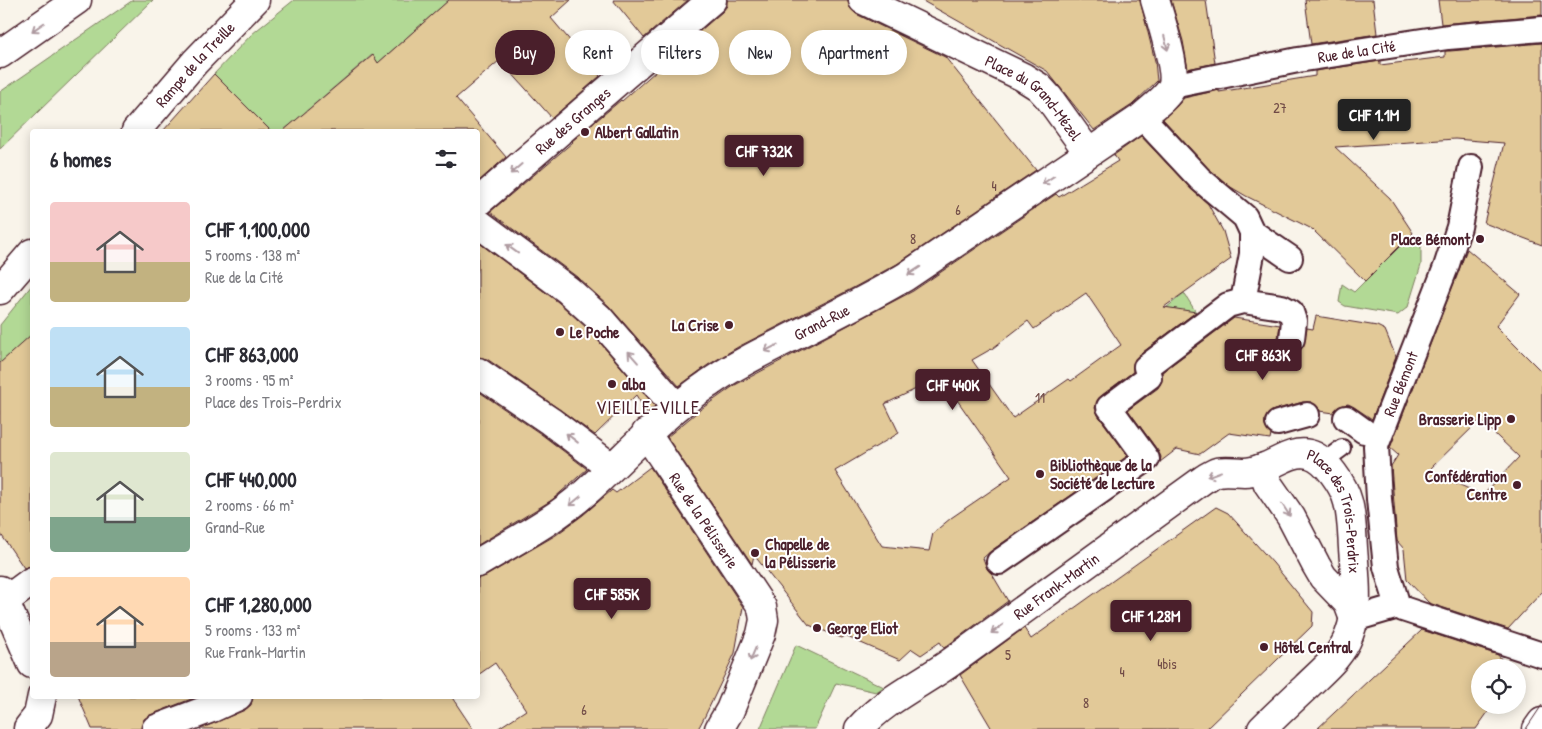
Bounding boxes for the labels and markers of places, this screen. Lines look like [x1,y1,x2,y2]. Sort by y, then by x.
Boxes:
pin: CHF 1.1M [1322,98,1426,141]
place label: Albert Gallatin [595,121,679,143]
marker: Albert Gallatin [579,126,591,138]
pin: CHF 732K [712,134,816,177]
place label: Place Bémont [1391,228,1470,250]
marker: Place Bémont [1474,233,1486,245]
place label: La Crise [672,314,720,336]
marker: La Crise [723,319,735,331]
place label: Le Poche [570,321,620,343]
marker: Le Poche [554,326,566,338]
pin: CHF 863K [1211,338,1315,381]
pin: CHF 440K [901,368,1005,411]
place label: alba [622,373,646,395]
marker: alba [606,378,618,390]
place label: Brasserie Lipp [1419,408,1501,431]
marker: Brasserie Lipp [1505,413,1517,425]
place label: Bibliothèque de la Société de Lecture [1050,454,1155,494]
place label: Confédération Centre [1425,465,1508,505]
marker: Bibliothèque de la Société de Lecture [1034,468,1046,480]
marker: Confédération Centre [1511,479,1523,491]
place label: Chapelle de la Pélisserie [765,533,837,573]
marker: Chapelle de la Pélisserie [749,547,761,559]
pin: CHF 585K [560,578,664,620]
pin: CHF 1.28M [1094,600,1208,642]
place label: George Eliot [827,617,898,640]
marker: George Eliot [811,622,823,634]
place label: Hôtel Central [1274,636,1353,658]
marker: Hôtel Central [1258,641,1270,653]

